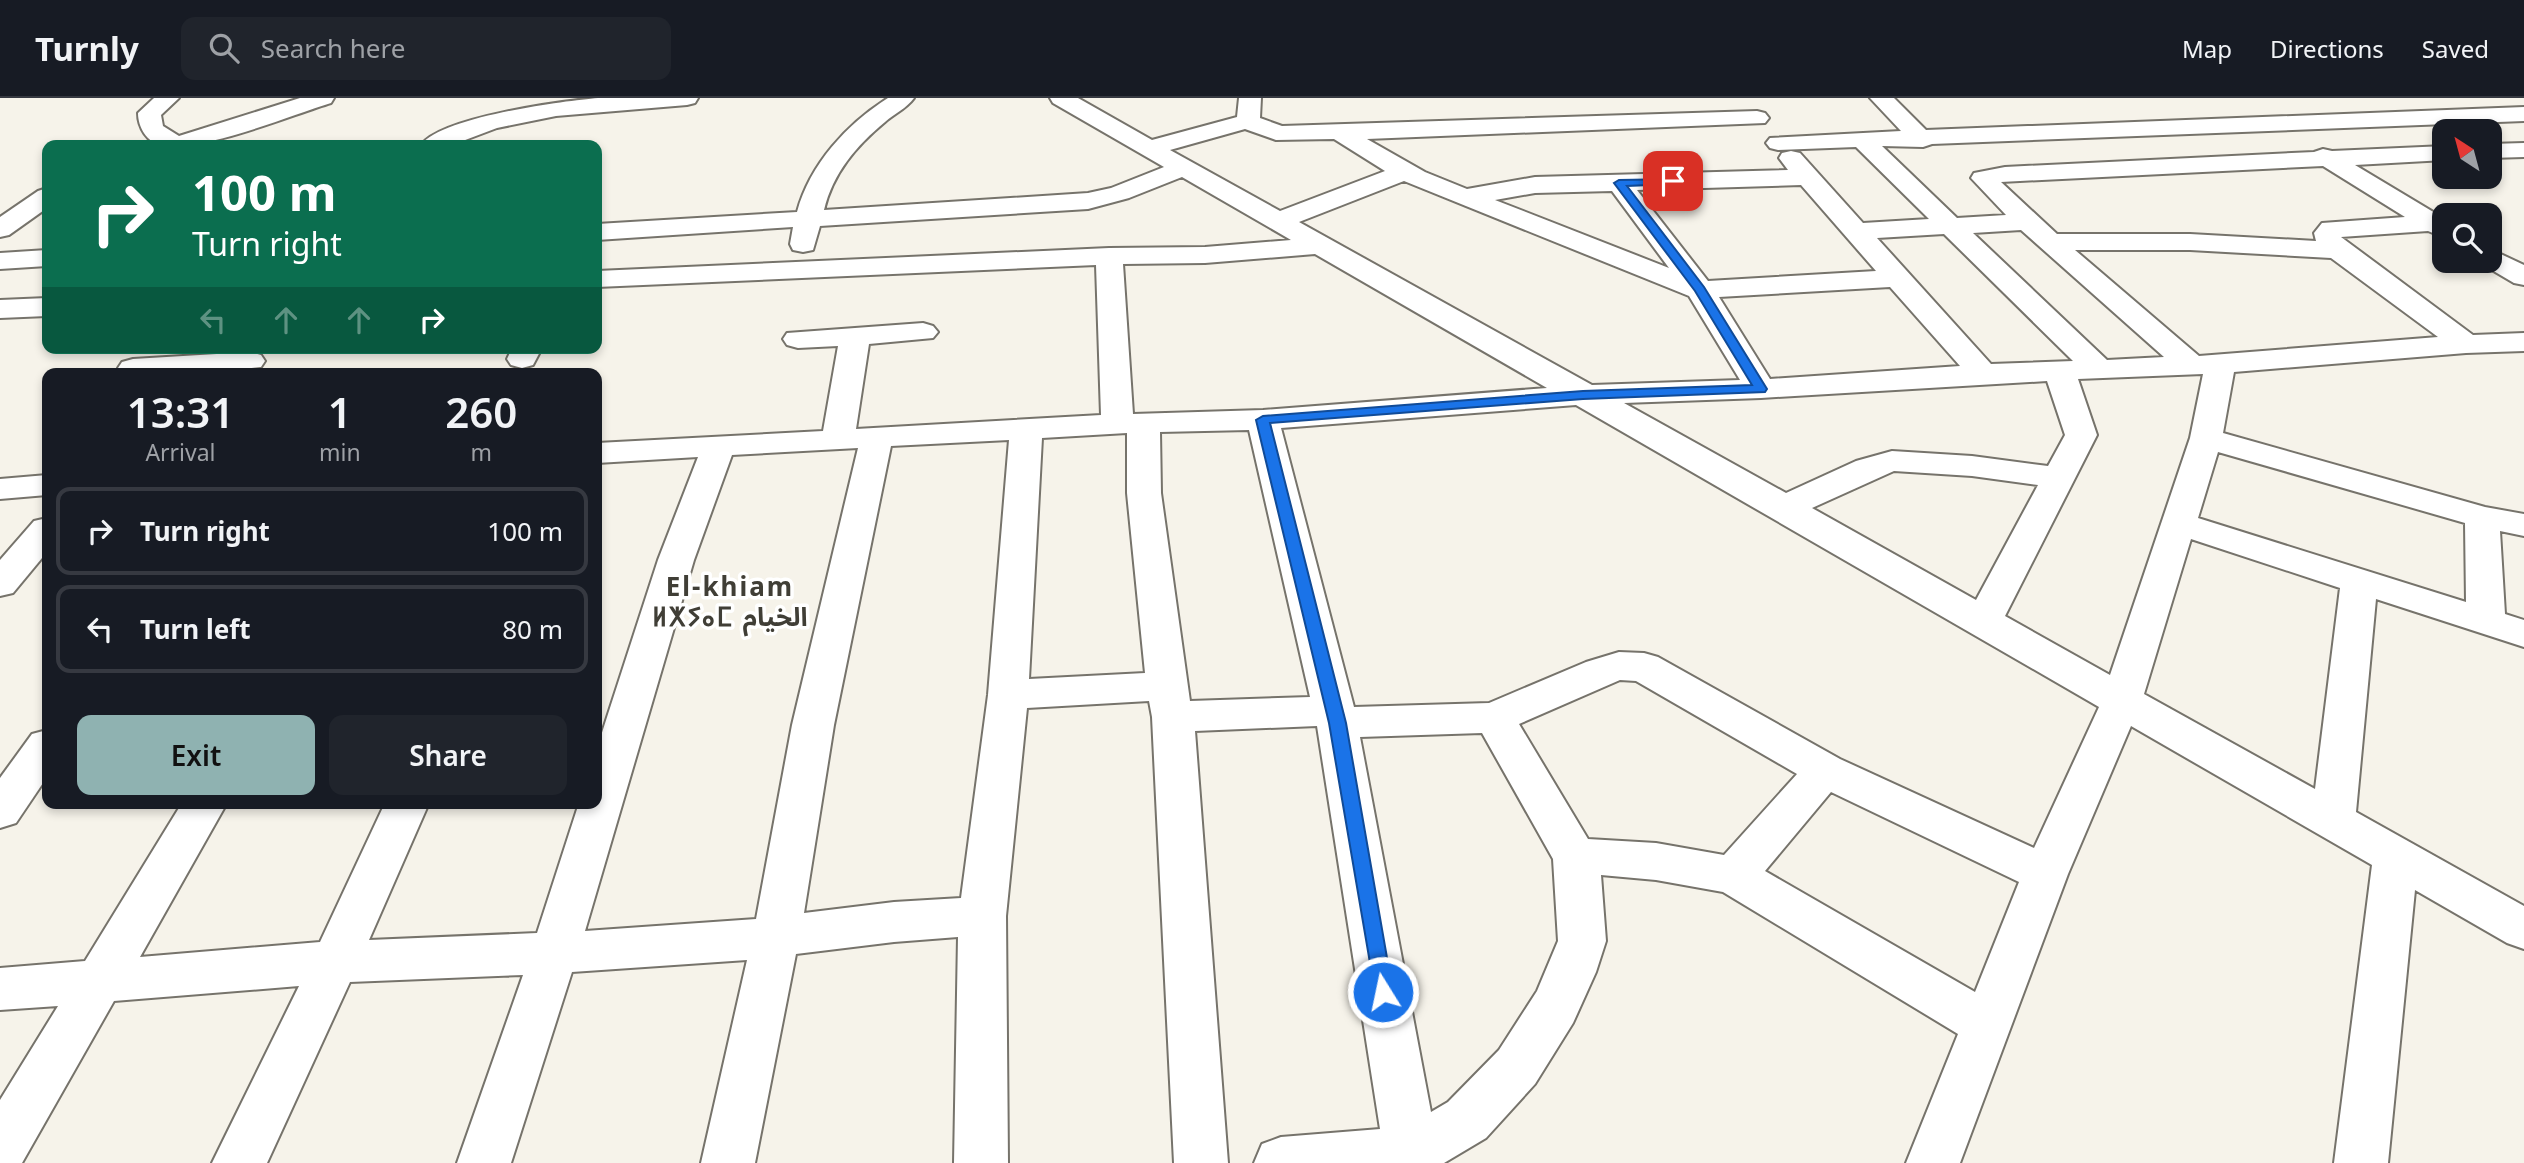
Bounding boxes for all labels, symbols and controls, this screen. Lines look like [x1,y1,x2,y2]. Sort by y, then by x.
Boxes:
search box [181,17,671,80]
text: Turnly [35,26,139,71]
icon: search [205,29,243,67]
text: Search here [261,30,405,66]
text: Map [2182,32,2232,65]
text: Directions [2270,32,2384,65]
text: Saved [2422,32,2489,65]
north arrow [2432,119,2502,189]
map controls [2432,119,2502,273]
pin [1643,151,1703,211]
text: 100 m [192,159,337,225]
icon: arrive [1654,162,1692,200]
icon: right [77,168,168,259]
button: search [2432,203,2502,273]
text: Turn right [192,222,342,265]
icon: left [194,301,232,339]
icon: ahead [267,301,305,339]
icon: ahead [340,301,378,339]
icon: right [413,301,451,339]
text: 13:31 [127,383,234,440]
text: 1 [328,383,352,440]
text: 260 [445,383,517,440]
text: Arrival [145,436,216,468]
text: min [319,436,361,468]
text: m [471,436,492,468]
icon: right [81,512,119,550]
text: Turn right [140,513,270,549]
text: 100 m [487,513,563,549]
district label: El-khiam ⵍⵅⵢⴰⵎ الخيام [652,568,808,637]
icon: left [81,610,119,648]
text: Turn left [140,611,251,647]
text: 80 m [502,611,563,647]
button: Exit [77,715,315,795]
button: Share [329,715,567,795]
position arrow [1346,955,1420,1029]

